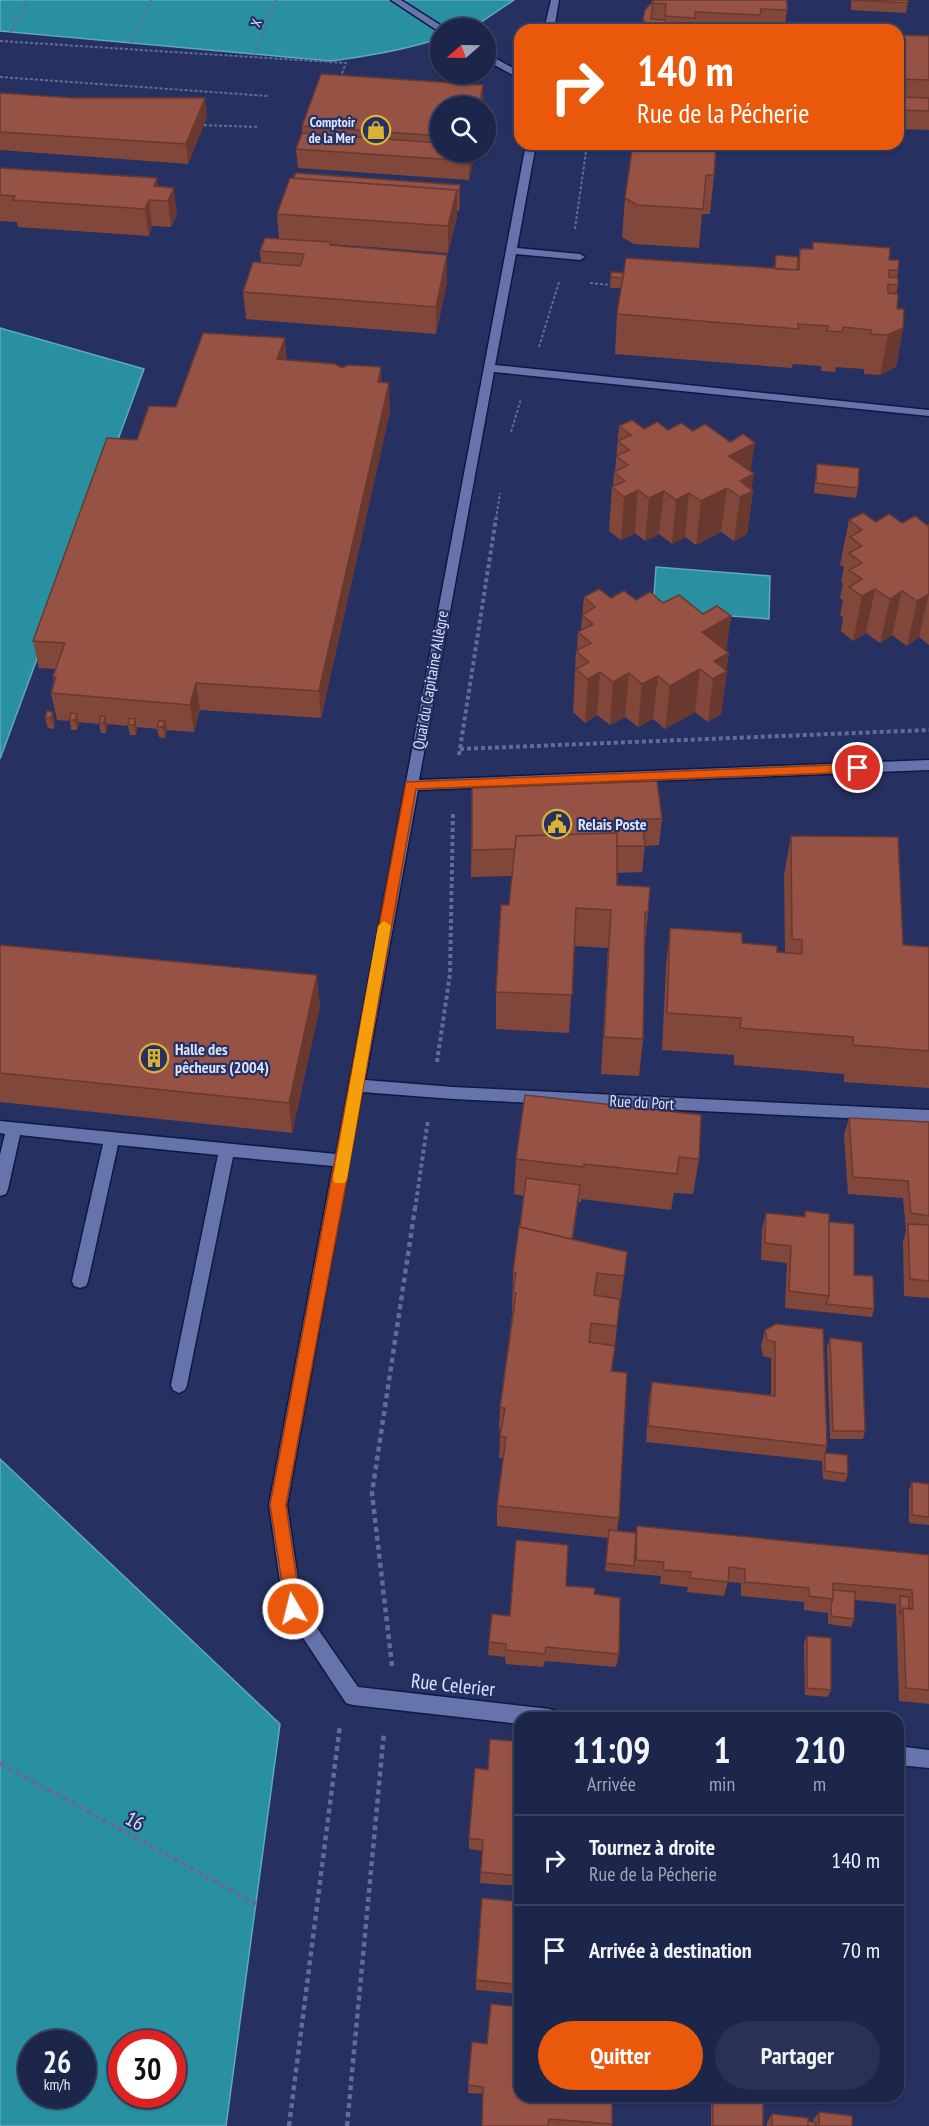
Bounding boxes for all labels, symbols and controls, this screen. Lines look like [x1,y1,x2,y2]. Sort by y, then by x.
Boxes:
street label: X [246,17,266,29]
north arrow [430,18,496,84]
map controls [430,18,496,162]
text: 140 m [637,43,734,98]
icon: right [538,48,616,126]
button: search [430,96,496,162]
text: Rue de la Pécherie [637,96,809,130]
place label: Comptoir de la Mer [308,113,356,147]
shop icon: Comptoir de la Mer [360,114,392,146]
street label: Quai du Capitaine Allègre [408,609,452,751]
pin [832,742,883,793]
icon: arrive [841,751,874,784]
public building icon: Relais Poste [541,808,573,840]
place label: Relais Poste [578,814,647,834]
place label: Halle des pêcheurs (2004) [175,1039,269,1077]
building icon: Halle des pêcheurs (2004) [138,1042,170,1074]
street label: Rue du Port [609,1090,675,1114]
position arrow [261,1577,325,1641]
street label: Rue Celerier [410,1668,497,1702]
text: 11:09 [573,1726,650,1773]
text: 1 [713,1726,731,1773]
text: 210 [794,1726,845,1773]
text: Arrivée [587,1771,636,1797]
text: min [709,1771,735,1797]
text: m [813,1771,826,1797]
street label: 16 [121,1805,149,1837]
text: Tournez à droite [589,1833,715,1861]
icon: right [538,1844,571,1877]
text: 140 m [831,1846,880,1874]
text: Rue de la Pécherie [589,1861,717,1887]
icon: arrive [538,1934,571,1967]
text: Arrivée à destination [589,1936,752,1964]
text: 70 m [841,1936,880,1964]
button: Quitter [538,2021,703,2090]
button: Partager [715,2021,880,2090]
speed limit sign: 30 [108,2030,186,2108]
text: 26 [43,2042,71,2081]
text: km/h [44,2075,70,2094]

